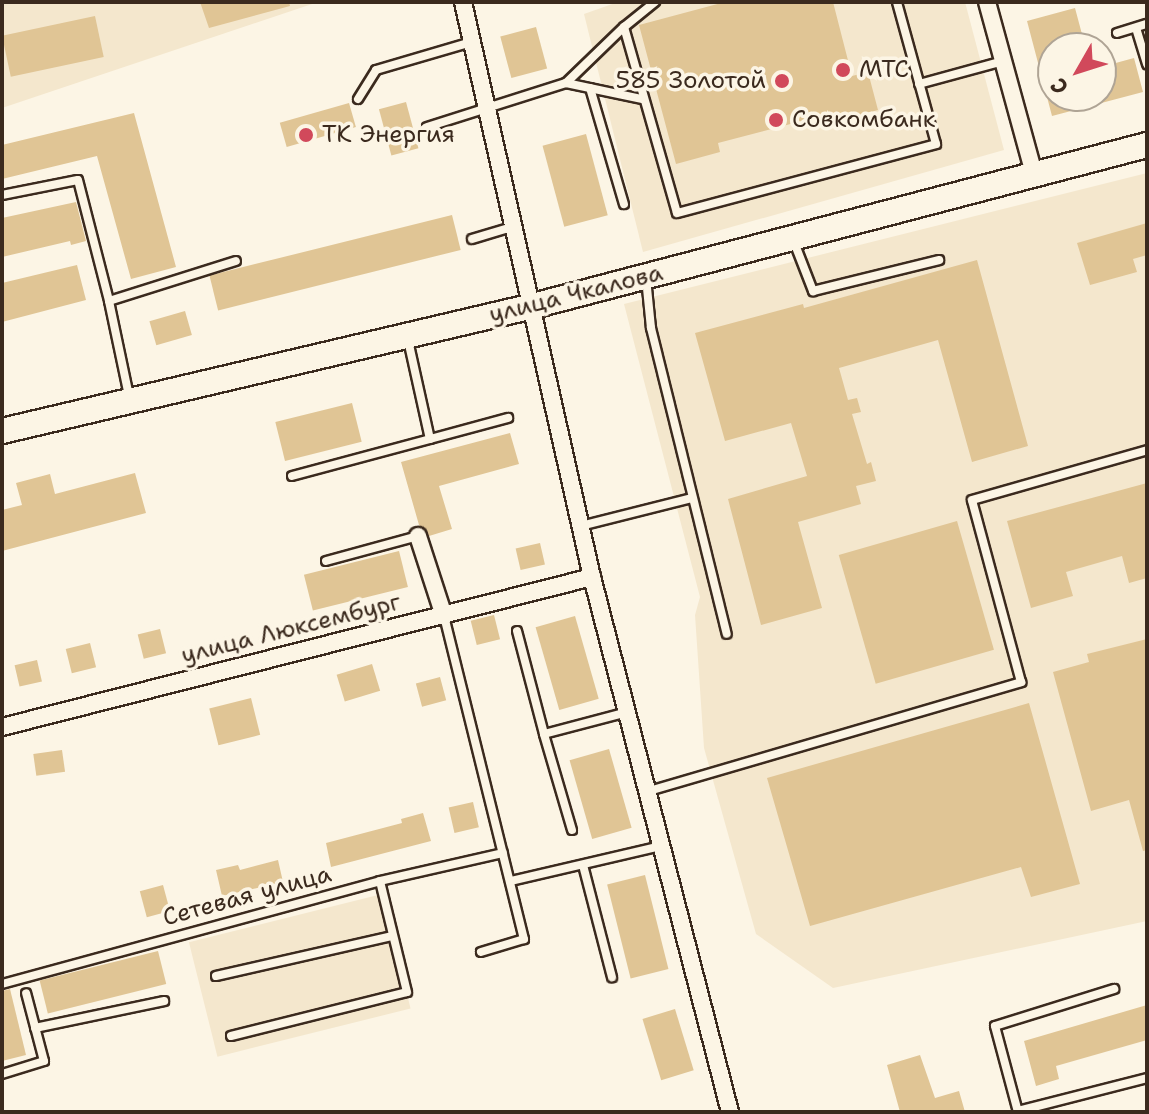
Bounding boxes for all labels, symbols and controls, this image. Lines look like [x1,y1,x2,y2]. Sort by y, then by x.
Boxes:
north arrow [1037,32,1117,112]
place label: МТС [859,56,909,84]
marker: МТС [834,61,852,79]
place label: 585 Золотой [615,67,766,95]
marker: 585 Золотой [773,72,791,90]
text: С [1044,72,1075,101]
place label: Совкомбанк [792,106,935,134]
marker: Совкомбанк [767,111,785,129]
place label: ТК Энергия [322,121,455,149]
marker: ТК Энергия [297,126,315,144]
street label: улица Чкалова [486,259,666,329]
street label: улица Люксембург [178,588,404,670]
street label: Сетевая улица [160,860,334,932]

